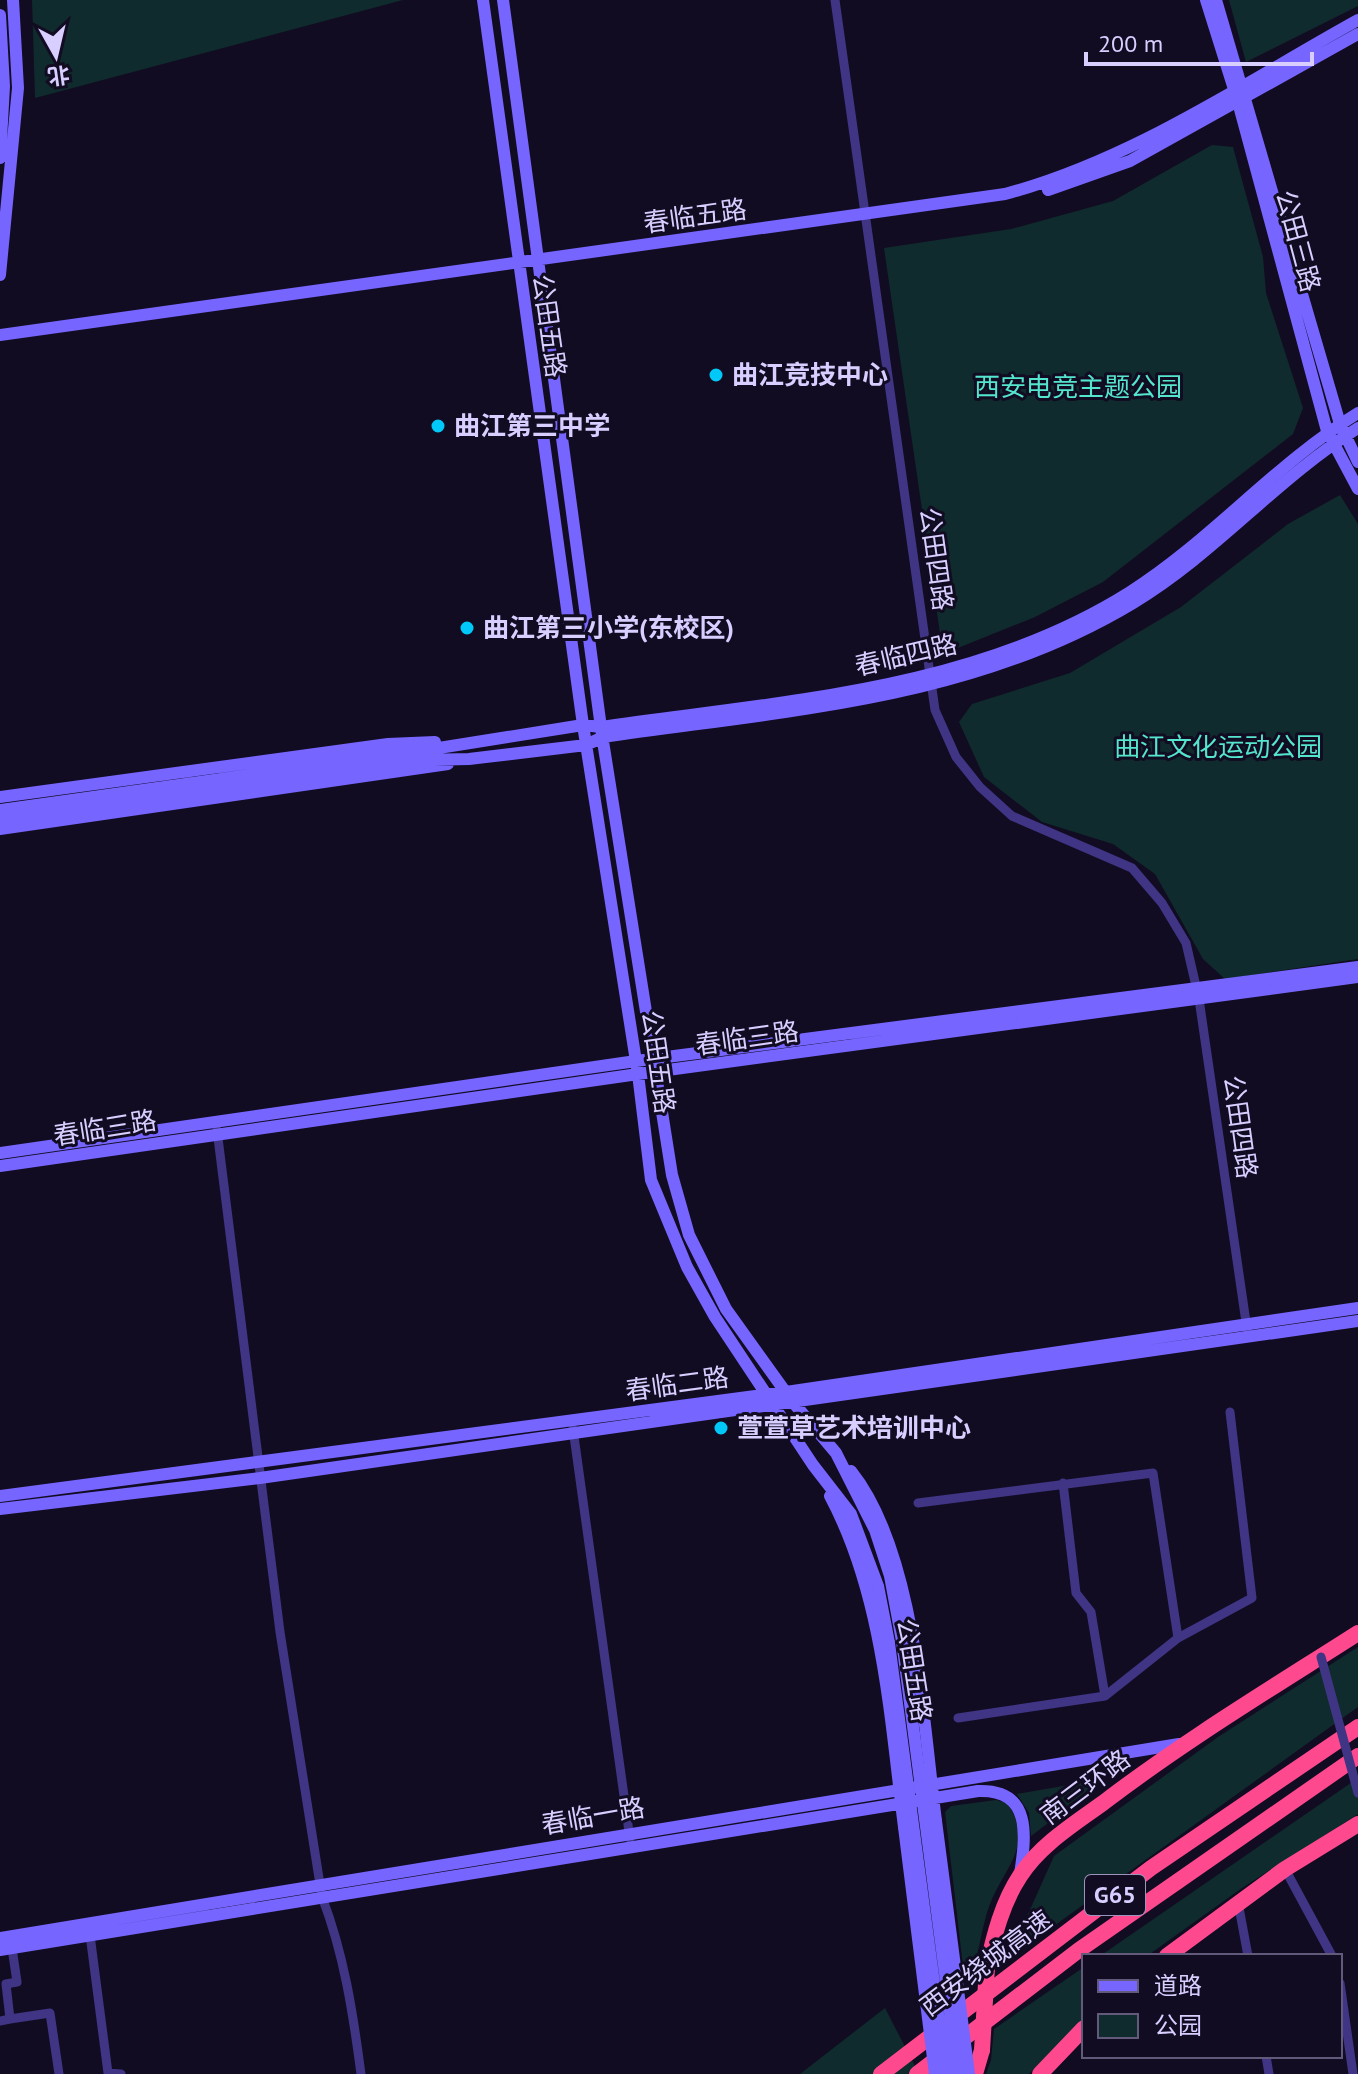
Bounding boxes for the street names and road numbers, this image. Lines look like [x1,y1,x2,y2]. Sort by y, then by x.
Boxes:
street label: 公田三路 [1269,186,1328,295]
street label: 春临五路 [641,192,749,239]
street label: 公田五路 [526,272,573,380]
street label: 公田四路 [913,505,960,613]
street label: 春临四路 [852,627,960,682]
street label: 公田五路 [635,1008,682,1116]
street label: 春临三路 [693,1014,801,1061]
street label: 公田四路 [1217,1073,1264,1181]
street label: 春临三路 [51,1103,159,1152]
street label: 春临二路 [623,1360,731,1407]
street label: 公田五路 [890,1616,939,1724]
street label: 南三环路 [1033,1742,1136,1831]
street label: 春临一路 [539,1790,647,1841]
road number: G65 [1085,1875,1145,1915]
street label: 西安绕城高速 [913,1902,1058,2023]

